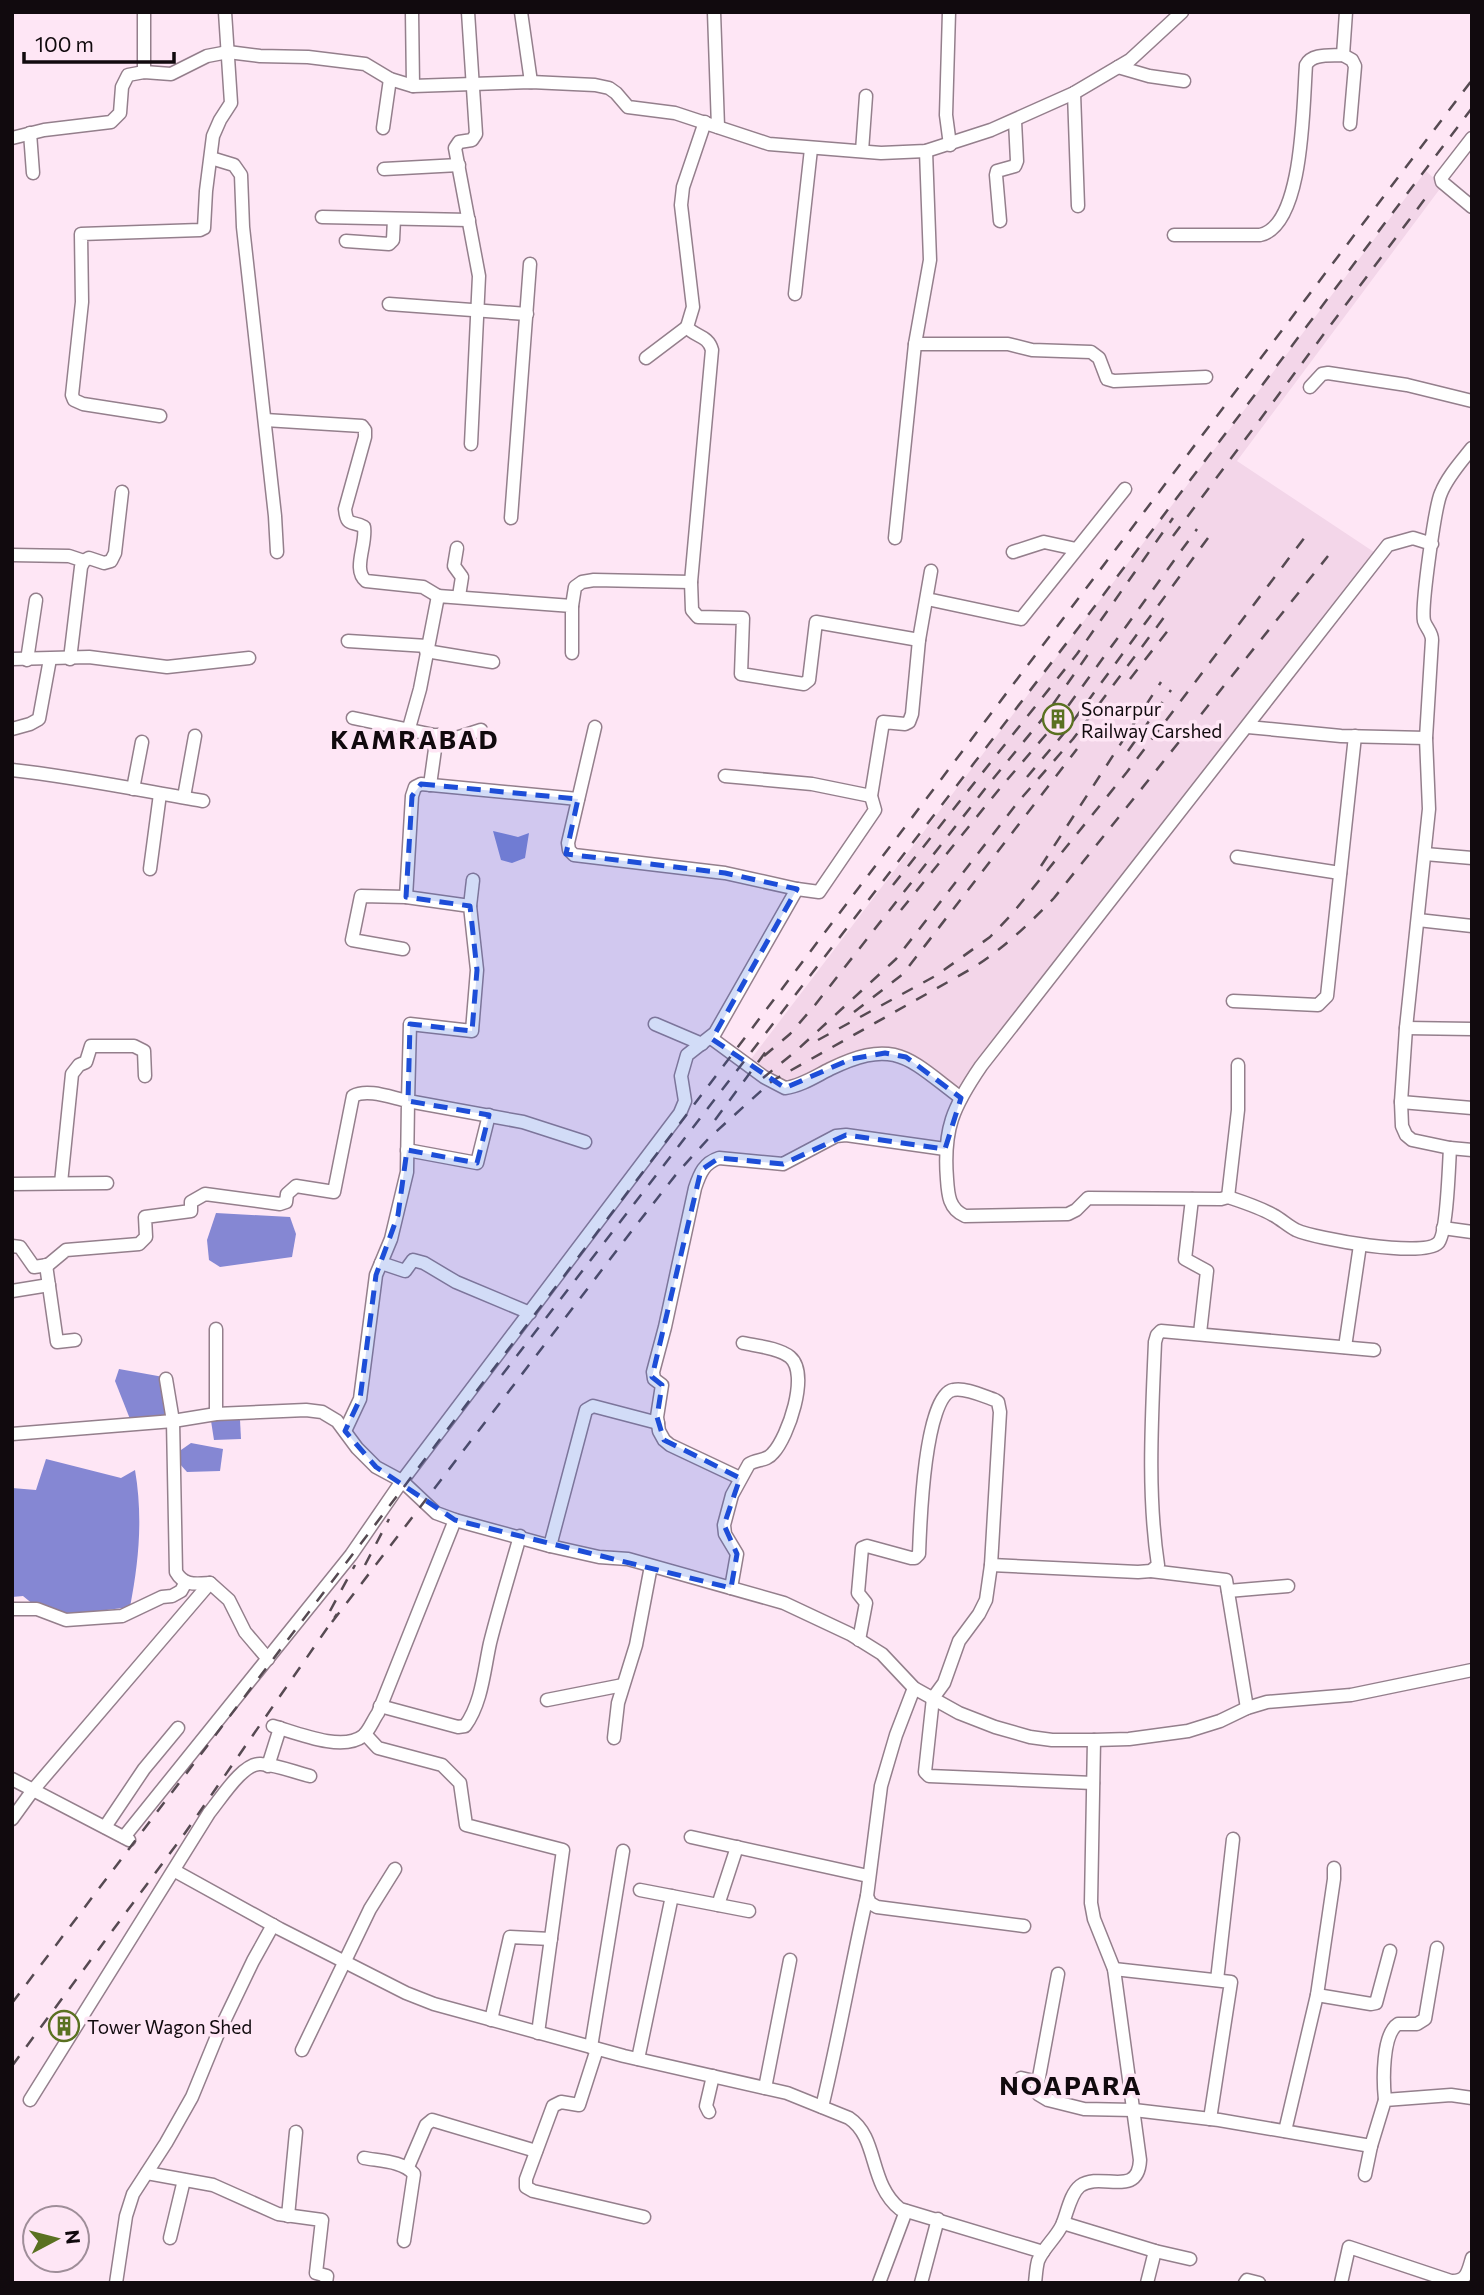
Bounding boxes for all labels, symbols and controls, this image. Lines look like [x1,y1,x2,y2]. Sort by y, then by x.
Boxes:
scale bar [24,21,175,65]
text: 100 m [35,31,94,56]
place label: Sonarpur Railway Carshed [1081,697,1222,742]
building icon: Sonarpur Railway Carshed [1041,702,1075,736]
district label: KAMRABAD [330,723,500,754]
building icon: Tower Wagon Shed [47,2009,81,2043]
place label: Tower Wagon Shed [87,2015,252,2038]
district label: NOAPARA [999,2069,1143,2100]
north arrow [21,2204,91,2274]
text: N [61,2228,86,2245]

